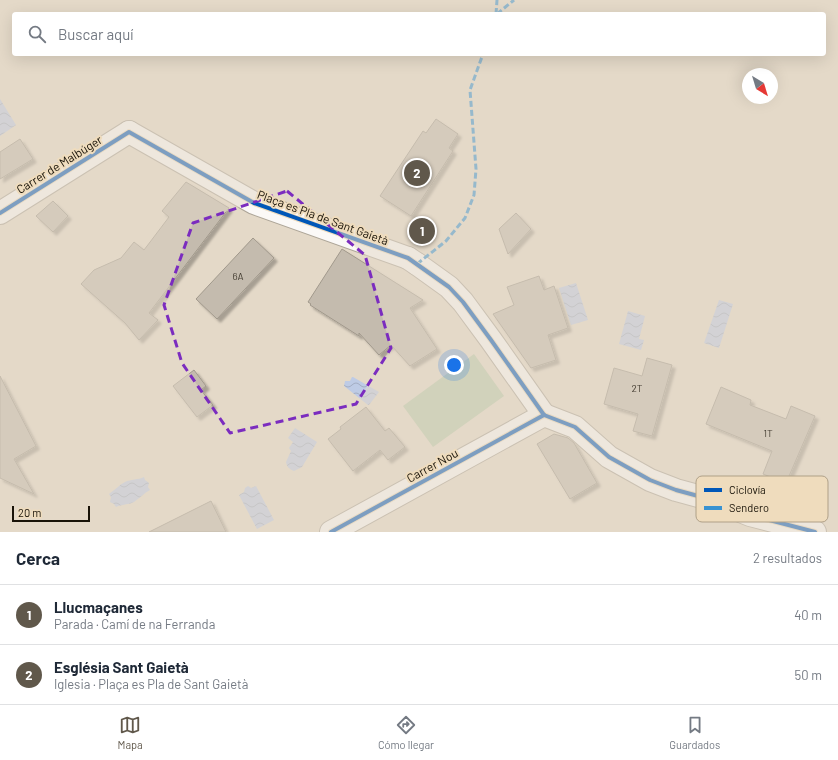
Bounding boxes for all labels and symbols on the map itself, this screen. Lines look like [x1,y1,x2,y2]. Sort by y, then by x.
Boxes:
north arrow [742,68,778,104]
street label: Carrer de Malbúger [14,132,105,196]
pin: 2 [404,158,430,188]
street label: Plaça es Pla de Sant Gaietà [255,187,391,247]
pin: 1 [409,216,435,246]
house number: 6A [232,270,244,282]
your location [444,355,464,375]
house number: 2T [631,382,643,394]
house number: 1T [763,427,773,439]
street label: Carrer Nou [404,445,460,485]
legend [696,476,828,522]
text: Ciclovía [729,483,766,496]
text: Sendero [729,501,769,514]
scale bar [12,504,90,523]

